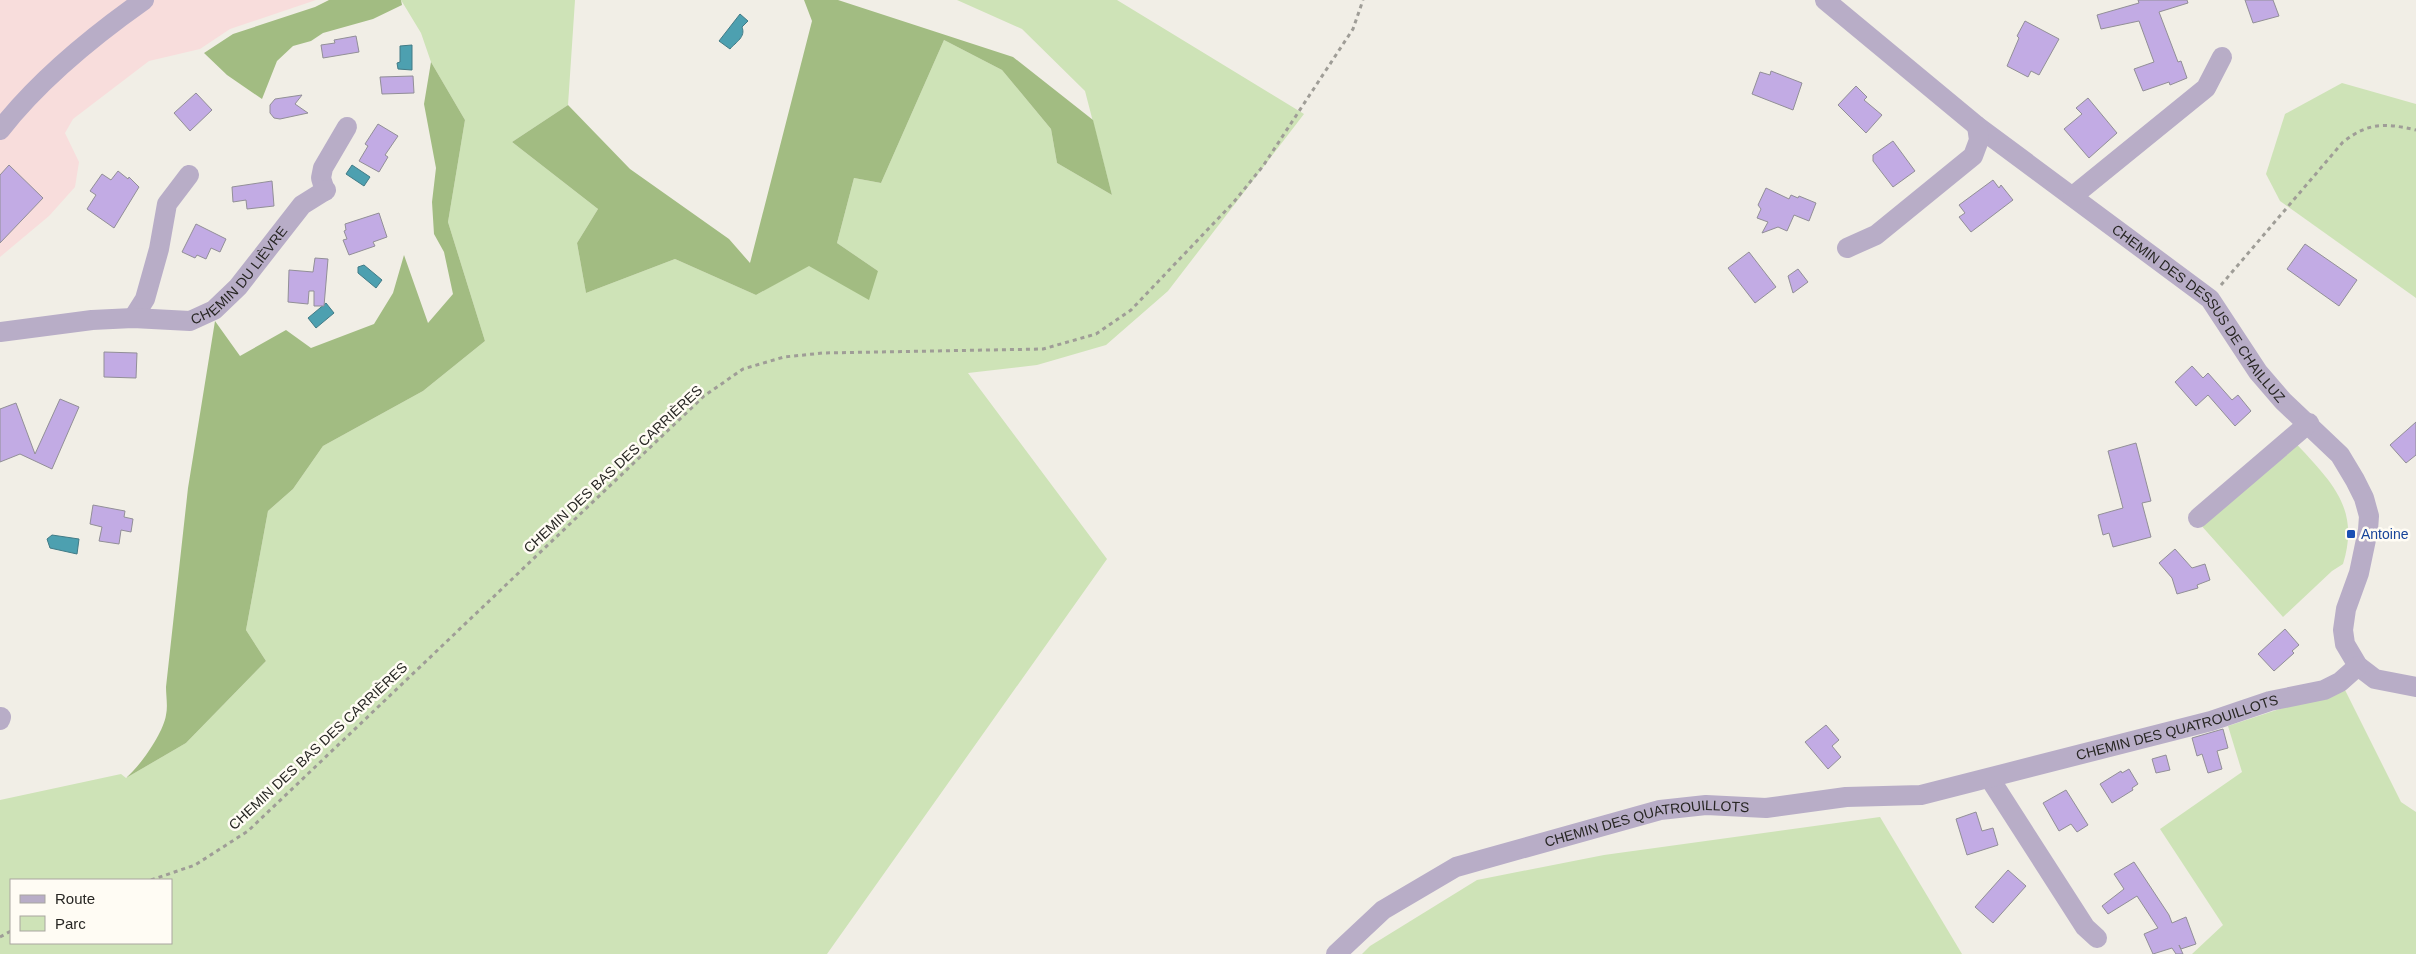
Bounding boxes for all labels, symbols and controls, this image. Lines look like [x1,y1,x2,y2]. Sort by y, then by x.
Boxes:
street label: CHEMIN DES DESSUS DE CHAILLUZ [2109,221,2289,406]
street label: CHEMIN DU LIÈVRE [188,223,290,328]
street label: CHEMIN DES BAS DES CARRIÈRES [520,382,706,556]
place label: Antoine [2361,526,2409,542]
marker: Antoine [2345,528,2357,540]
street label: CHEMIN DES BAS DES CARRIÈRES [225,659,411,833]
street label: CHEMIN DES QUATROUILLOTS [2074,692,2279,763]
street label: CHEMIN DES QUATROUILLOTS [1543,797,1750,850]
legend [10,879,172,944]
text: Route [55,890,95,907]
text: Parc [55,915,86,932]

